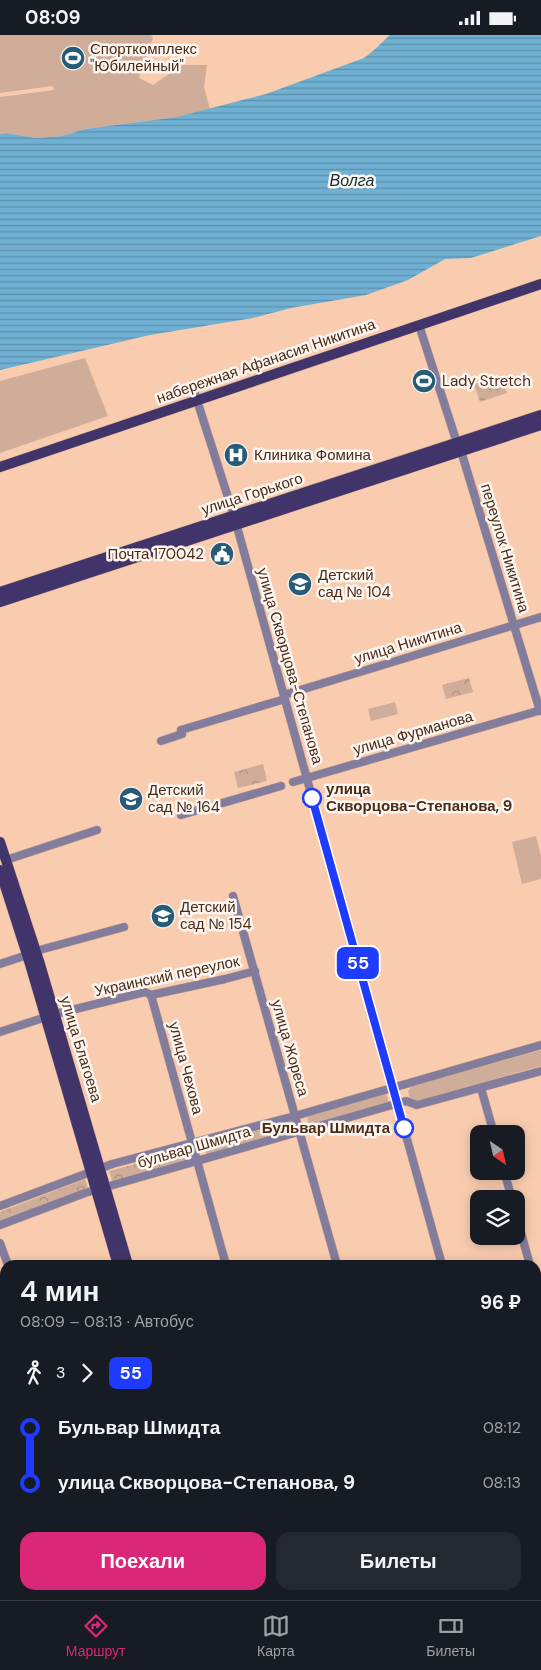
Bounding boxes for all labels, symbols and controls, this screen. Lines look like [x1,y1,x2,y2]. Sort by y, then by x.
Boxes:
text: 08:09 [25,5,81,30]
place label: Спорткомплекс "Юбилейный" [90,39,198,76]
sports icon: Спорткомплекс "Юбилейный" [60,45,86,71]
water label: Волга [330,170,375,191]
street label: набережная Афанасия Никитина [154,314,379,408]
sports icon: Lady Stretch [411,368,437,394]
place label: Lady Stretch [442,371,531,391]
hospital icon: Клиника Фомина [223,442,249,468]
place label: Клиника Фомина [254,445,371,465]
street label: улица Горького [199,468,305,520]
street label: переулок Никитина [476,481,534,616]
public building icon: Почта 170042 [209,541,235,567]
place label: Почта 170042 [108,544,204,564]
place label: Детский сад № 104 [318,565,391,602]
street label: улица Скворцова-Степанова [252,566,328,767]
school or university icon: Детский сад № 104 [287,571,313,597]
street label: улица Никитина [352,617,465,669]
street label: улица Фурманова [351,706,476,760]
place label: улица Скворцова-Степанова, 9 [326,779,512,816]
place label: Детский сад № 164 [148,780,220,817]
school or university icon: Детский сад № 164 [118,786,144,812]
marker: улица Скворцова-Степанова, 9 [302,788,322,808]
place label: Детский сад № 154 [180,897,252,934]
school or university icon: Детский сад № 154 [150,903,176,929]
line badge: 55 [336,947,380,979]
street label: Украинский переулок [93,951,242,1001]
text: 55 [347,951,369,975]
street label: улица Благоева [55,993,107,1105]
street label: улица Жореса [267,997,314,1099]
street label: улица Чехова [164,1020,208,1117]
place label: Бульвар Шмидта [262,1118,391,1138]
marker: Бульвар Шмидта [394,1118,414,1138]
street label: бульвар Шмидта [135,1121,253,1173]
north arrow [470,1125,525,1180]
map controls [470,1125,525,1245]
button: layers [470,1190,525,1245]
text: 4 мин [20,1273,100,1310]
text: 96 ₽ [480,1290,521,1315]
text: 08:09 – 08:13 · Автобус [20,1311,194,1332]
icon: walk [20,1359,48,1387]
icon: forward [73,1359,101,1387]
text: 55 [119,1361,142,1385]
text: 3 [56,1362,65,1383]
text: Бульвар Шмидта [58,1415,220,1440]
text: 08:12 [483,1417,521,1438]
text: улица Скворцова-Степанова, 9 [58,1470,355,1495]
text: 08:13 [483,1472,521,1493]
button: Поехали [20,1532,266,1590]
button: Билеты [276,1532,521,1590]
tab: Маршрут [66,1612,125,1660]
tab: Карта [257,1612,295,1660]
tab: Билеты [426,1612,475,1660]

